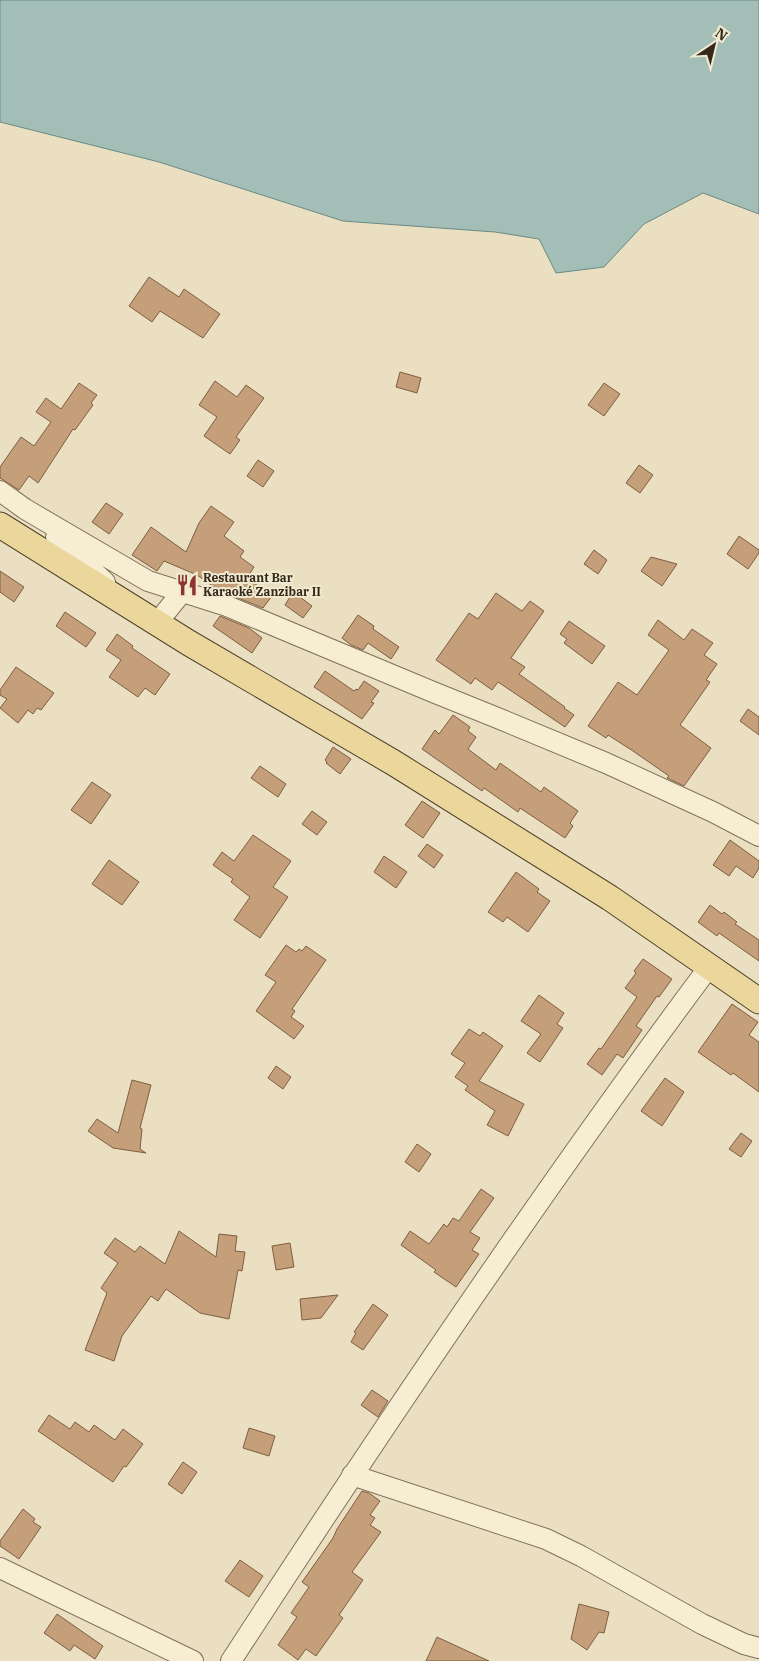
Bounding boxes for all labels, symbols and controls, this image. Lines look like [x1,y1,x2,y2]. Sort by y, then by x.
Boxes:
north arrow [689,20,739,70]
text: N [712,24,731,45]
place label: Restaurant Bar Karaoké Zanzibar II [203,570,321,599]
restaurant icon: Restaurant Bar Karaoké Zanzibar II [174,572,200,598]

